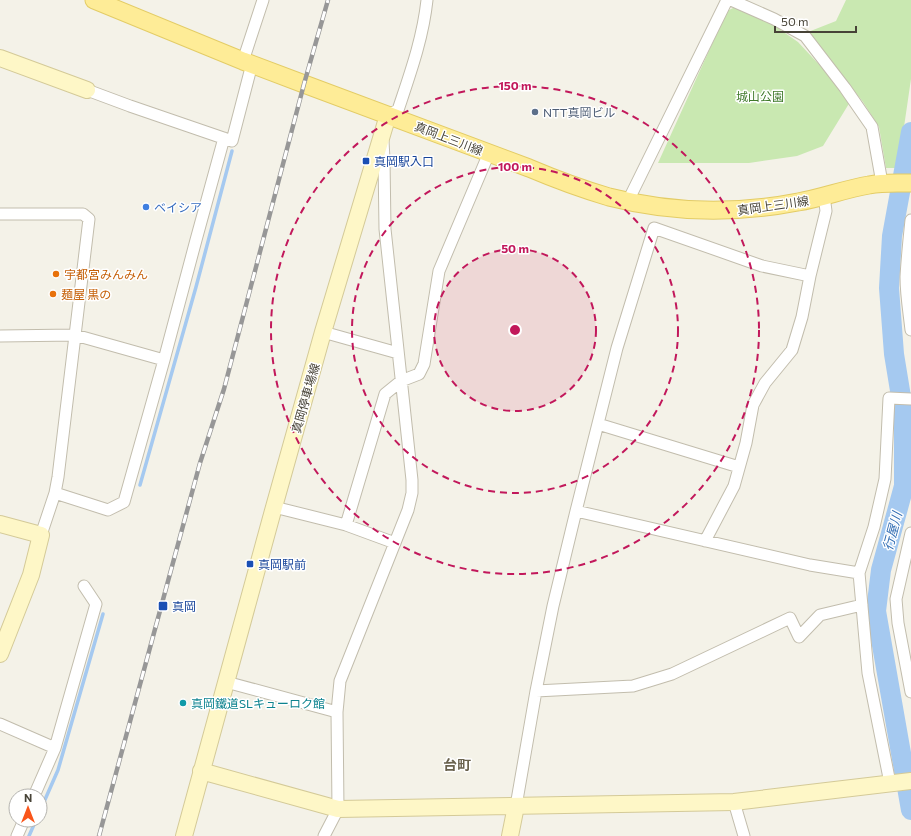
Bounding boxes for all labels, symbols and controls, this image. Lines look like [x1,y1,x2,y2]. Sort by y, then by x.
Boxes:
scale bar [775,8,856,34]
text: 50 m [781,14,809,28]
text: 150 m [498,78,532,92]
park label: 城山公園 [736,89,784,103]
place label: NTT真岡ビル [543,105,615,119]
marker: NTT真岡ビル [530,107,540,117]
street label: 真岡上三川線 [413,119,485,157]
place label: 真岡駅入口 [374,154,434,168]
marker: 真岡駅入口 [361,156,371,166]
text: 100 m [498,159,532,173]
street label: 真岡上三川線 [736,193,810,217]
place label: ベイシア [154,200,202,214]
marker: ベイシア [141,202,151,212]
text: 50 m [501,241,529,255]
place label: 宇都宮みんみん [64,267,148,281]
marker: 宇都宮みんみん [51,269,61,279]
place label: 麺屋 黒の [61,287,111,301]
marker: 麺屋 黒の [48,289,58,299]
centre of rings [508,323,522,337]
street label: 真岡停車場線 [288,361,322,435]
water label: 行屋川 [879,508,905,552]
place label: 真岡駅前 [258,557,306,571]
marker: 真岡駅前 [245,559,255,569]
place label: 真岡 [172,599,196,613]
marker: 真岡 [157,600,169,612]
place label: 真岡鐵道SLキューロク館 [191,696,325,710]
marker: 真岡鐵道SLキューロク館 [178,698,188,708]
district label: 台町 [443,756,471,773]
north arrow [8,788,48,828]
text: N [24,791,32,804]

